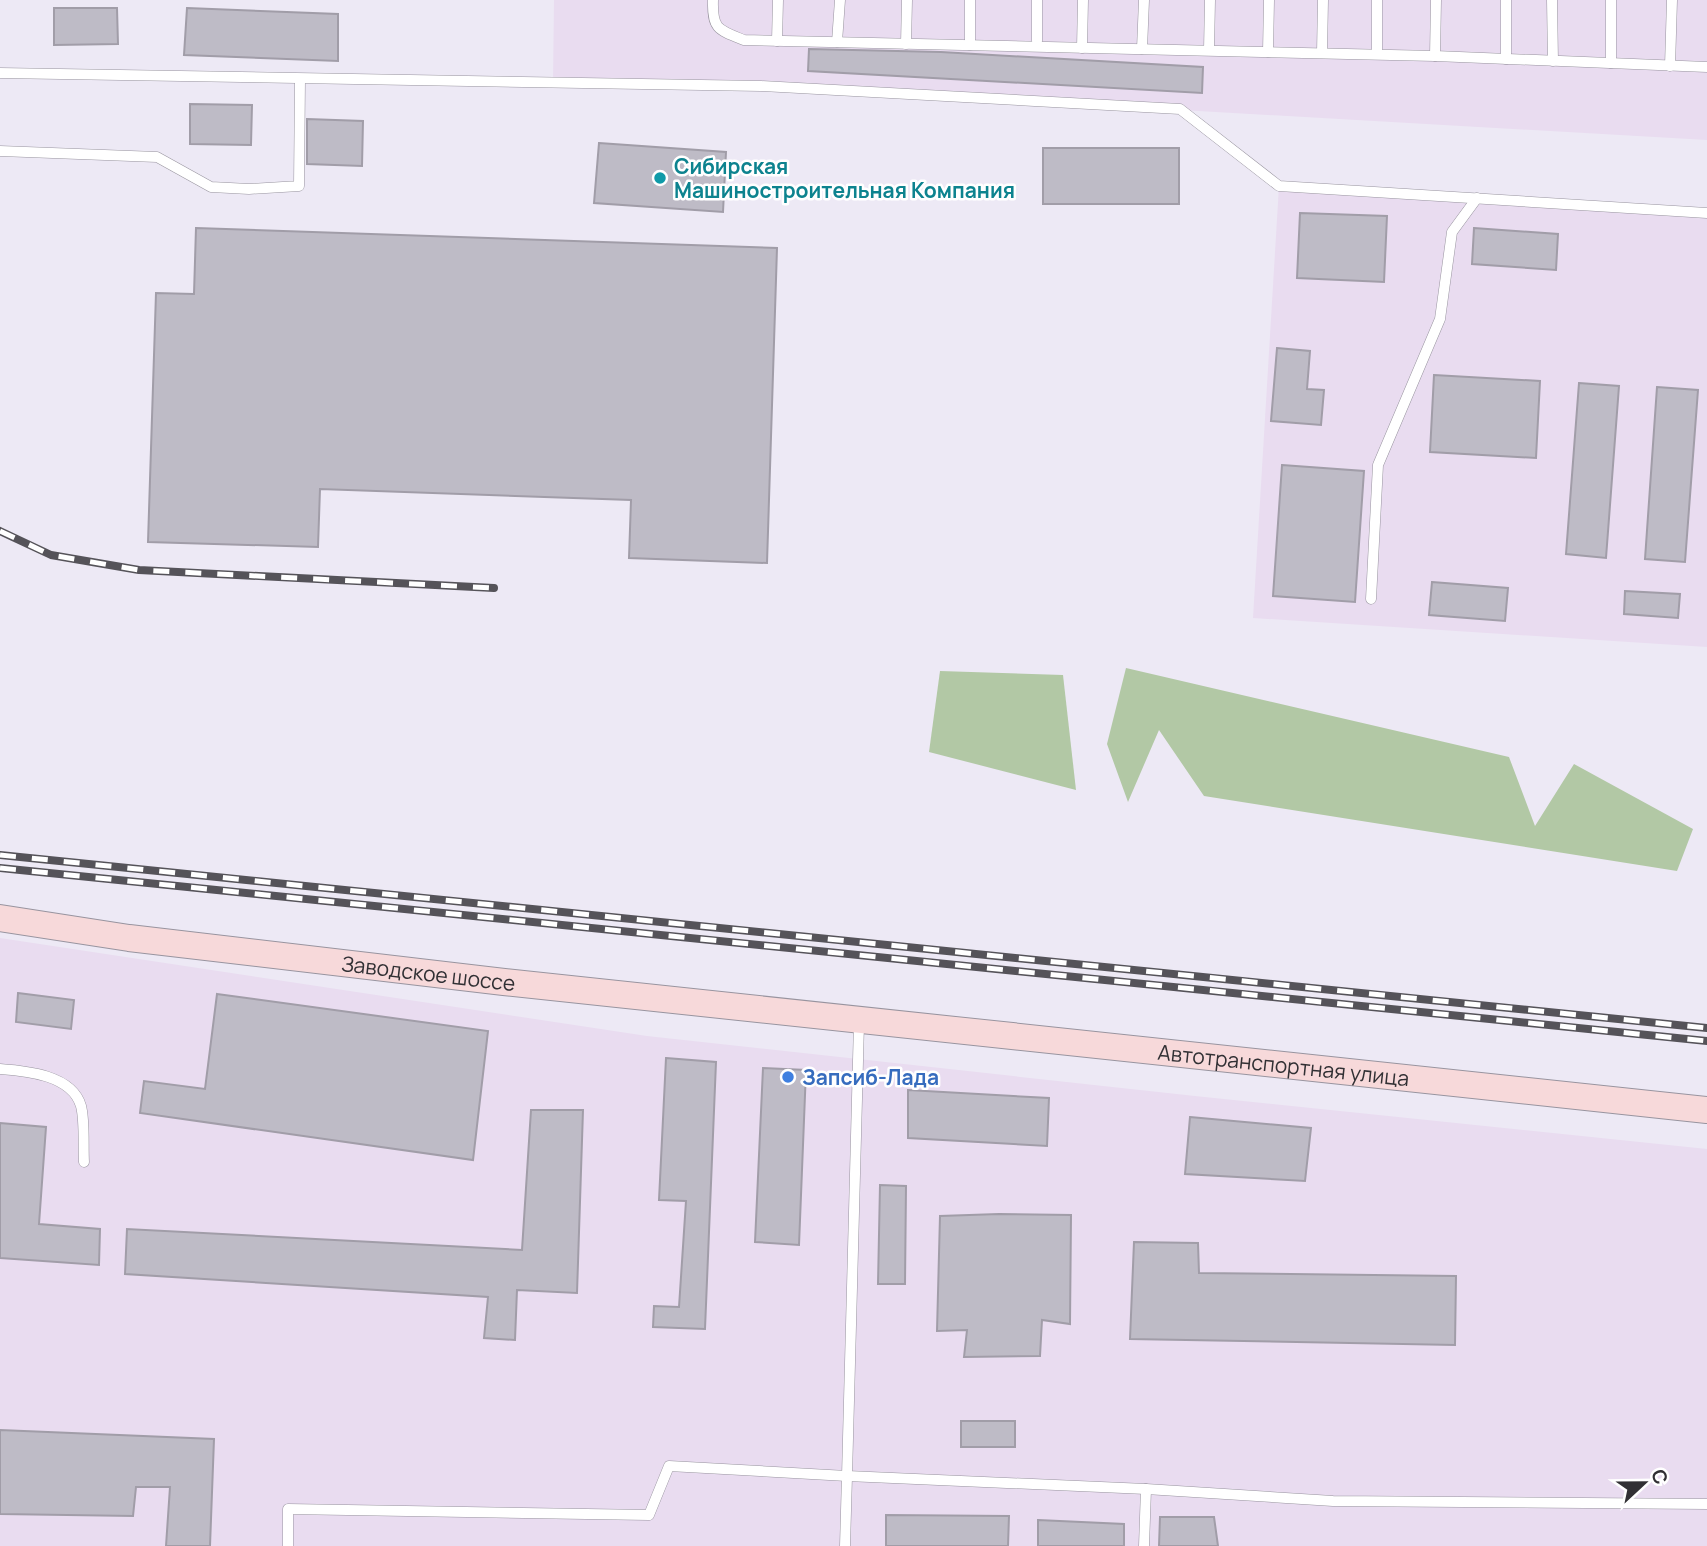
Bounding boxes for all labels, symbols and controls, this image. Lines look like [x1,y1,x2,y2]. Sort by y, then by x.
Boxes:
place label: Сибирская Машиностроительная Компания [674,152,1015,204]
marker: Сибирская Машиностроительная Компания [652,170,668,186]
street label: Заводское шоссе [340,949,517,997]
street label: Автотранспортная улица [1156,1038,1411,1092]
place label: Запсиб-Лада [802,1063,939,1091]
marker: Запсиб-Лада [780,1069,796,1085]
north arrow [1609,1448,1679,1518]
text: С [1645,1465,1674,1488]

